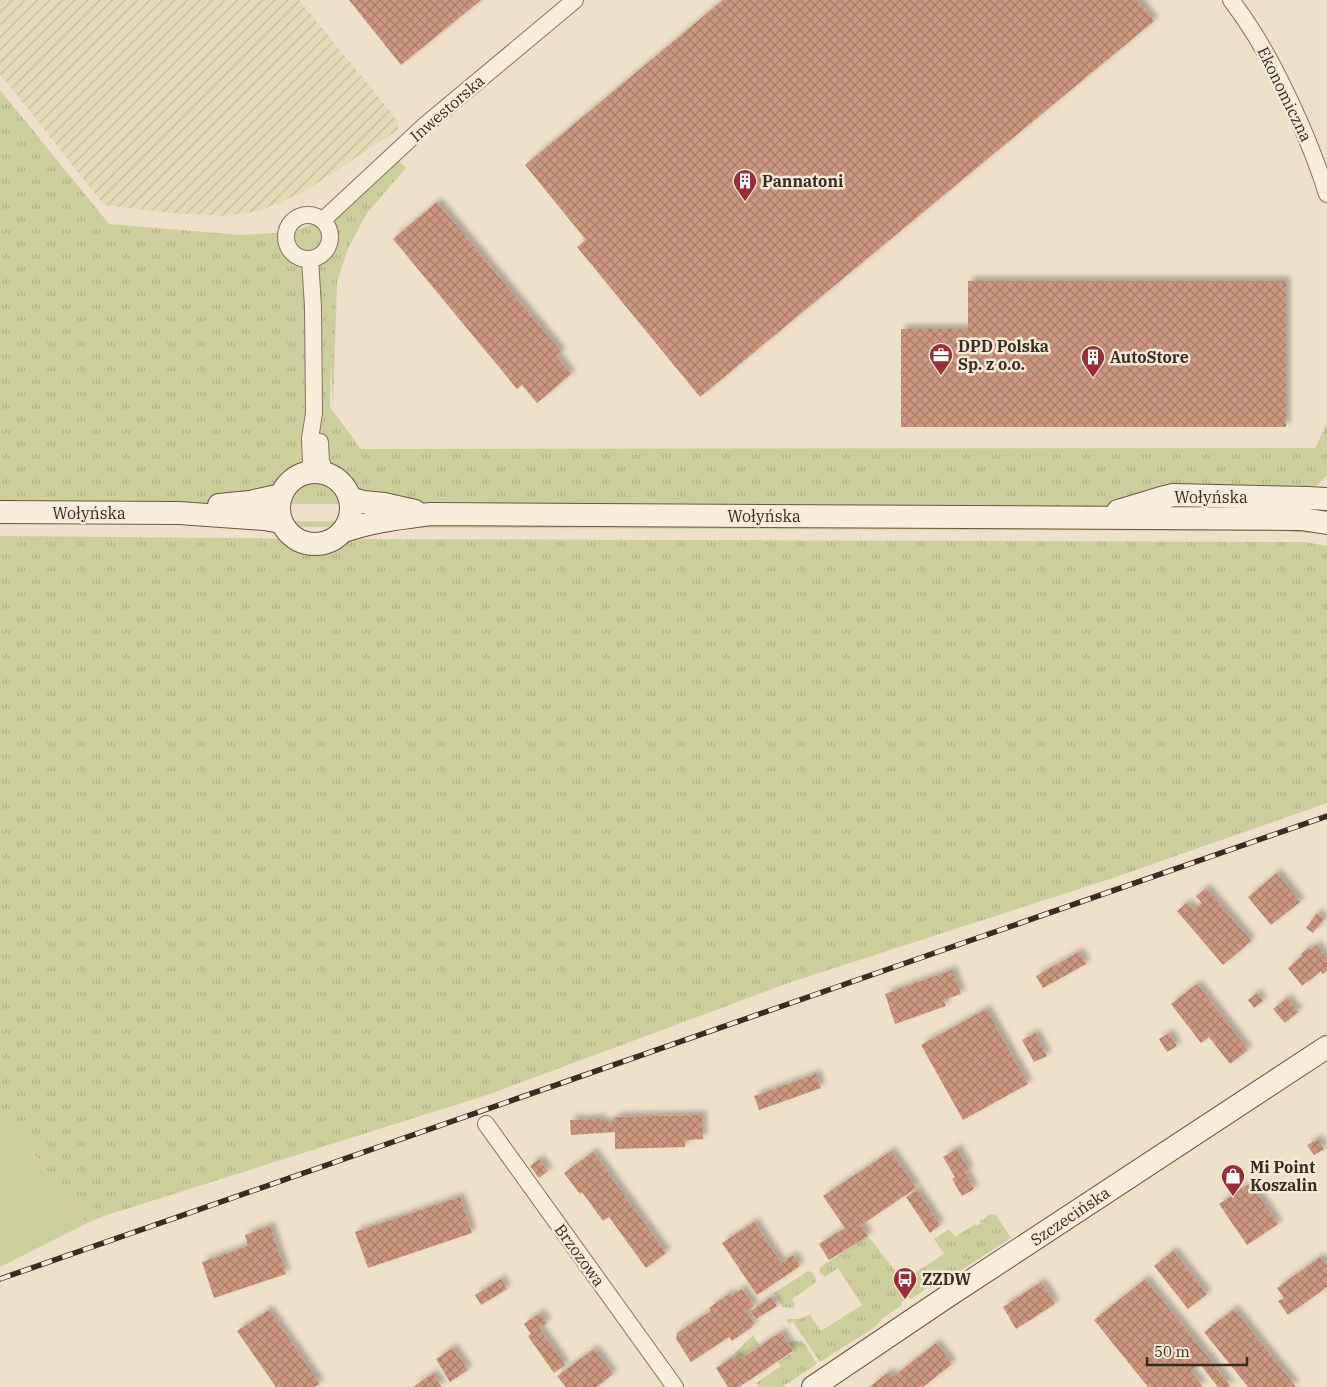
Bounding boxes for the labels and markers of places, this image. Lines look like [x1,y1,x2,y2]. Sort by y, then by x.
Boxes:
building icon: Pannatoni [732,168,758,202]
place label: Pannatoni [762,171,843,191]
place label: DPD Polska Sp. z o.o. [958,336,1049,374]
office icon: DPD Polska Sp. z o.o. [928,342,954,376]
building icon: AutoStore [1080,344,1106,378]
place label: AutoStore [1110,347,1189,367]
place label: Mi Point Koszalin [1250,1157,1318,1195]
shop icon: Mi Point Koszalin [1220,1163,1246,1197]
bus stop icon: ZZDW [892,1266,918,1300]
place label: ZZDW [922,1269,972,1289]

